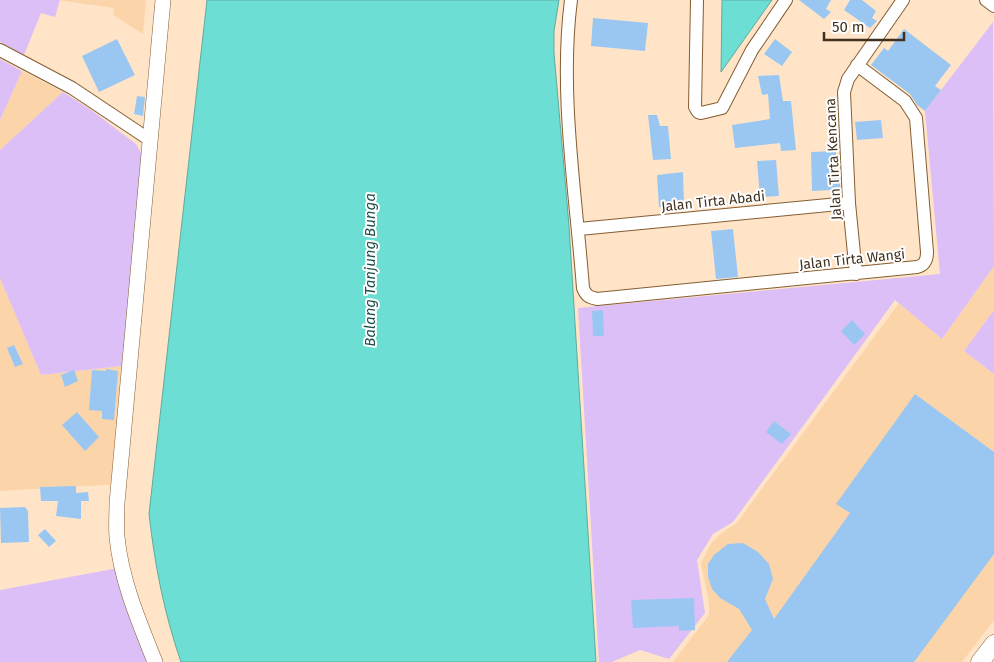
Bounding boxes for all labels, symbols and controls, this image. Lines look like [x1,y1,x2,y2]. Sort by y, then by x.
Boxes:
scale bar [824,10,904,42]
text: 50 m [832,18,865,36]
street label: Jalan Tirta Kencana [822,98,845,220]
street label: Jalan Tirta Abadi [660,188,766,215]
water label: Balang Tanjung Bunga [361,193,379,347]
street label: Jalan Tirta Wangi [798,245,906,274]

